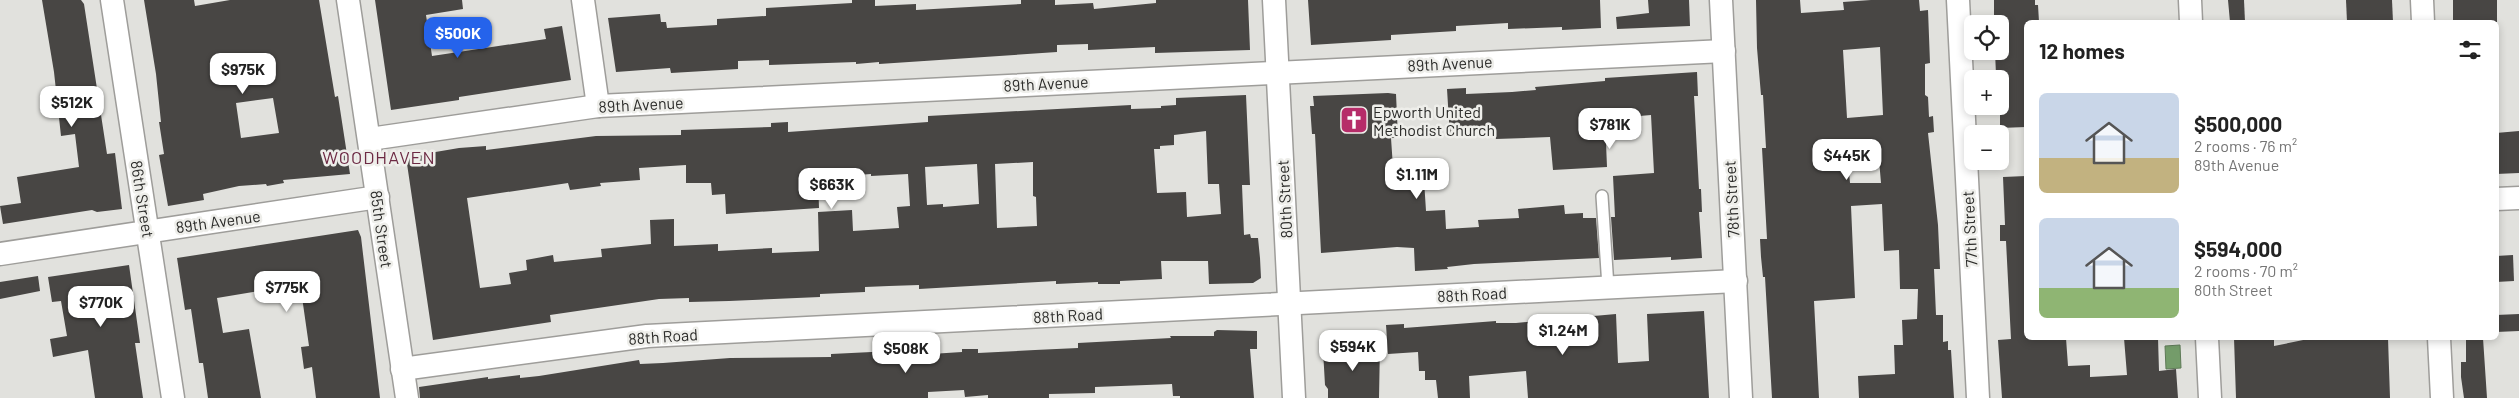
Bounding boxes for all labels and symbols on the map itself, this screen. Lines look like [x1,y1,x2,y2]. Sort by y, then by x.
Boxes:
pin: $500K [423,17,493,59]
street label: 89th Avenue [1407,51,1493,75]
pin: $975K [208,52,278,95]
street label: 89th Avenue [1003,71,1089,95]
pin: $512K [37,86,107,128]
street label: 89th Avenue [598,92,684,116]
place label: Epworth United Methodist Church [1373,102,1495,139]
church icon: Epworth United Methodist Church [1339,105,1369,135]
pin: $781K [1575,108,1645,150]
pin: $445K [1812,138,1882,181]
district label: WOODHAVEN [322,146,436,168]
pin: $1.11M [1376,158,1458,200]
street label: 86th Street [128,159,158,239]
street label: 80th Street [1272,159,1296,239]
street label: 78th Street [1719,160,1743,238]
pin: $663K [797,168,867,210]
street label: 85th Street [367,189,397,269]
street label: 77th Street [1958,190,1980,268]
street label: 89th Avenue [175,206,261,236]
pin: $775K [252,270,322,313]
street label: 88th Road [1437,283,1507,305]
pin: $770K [66,286,136,328]
street label: 88th Road [1033,304,1103,326]
pin: $1.24M [1522,314,1604,356]
street label: 88th Road [628,324,698,348]
pin: $594K [1318,330,1388,372]
pin: $508K [871,332,941,374]

